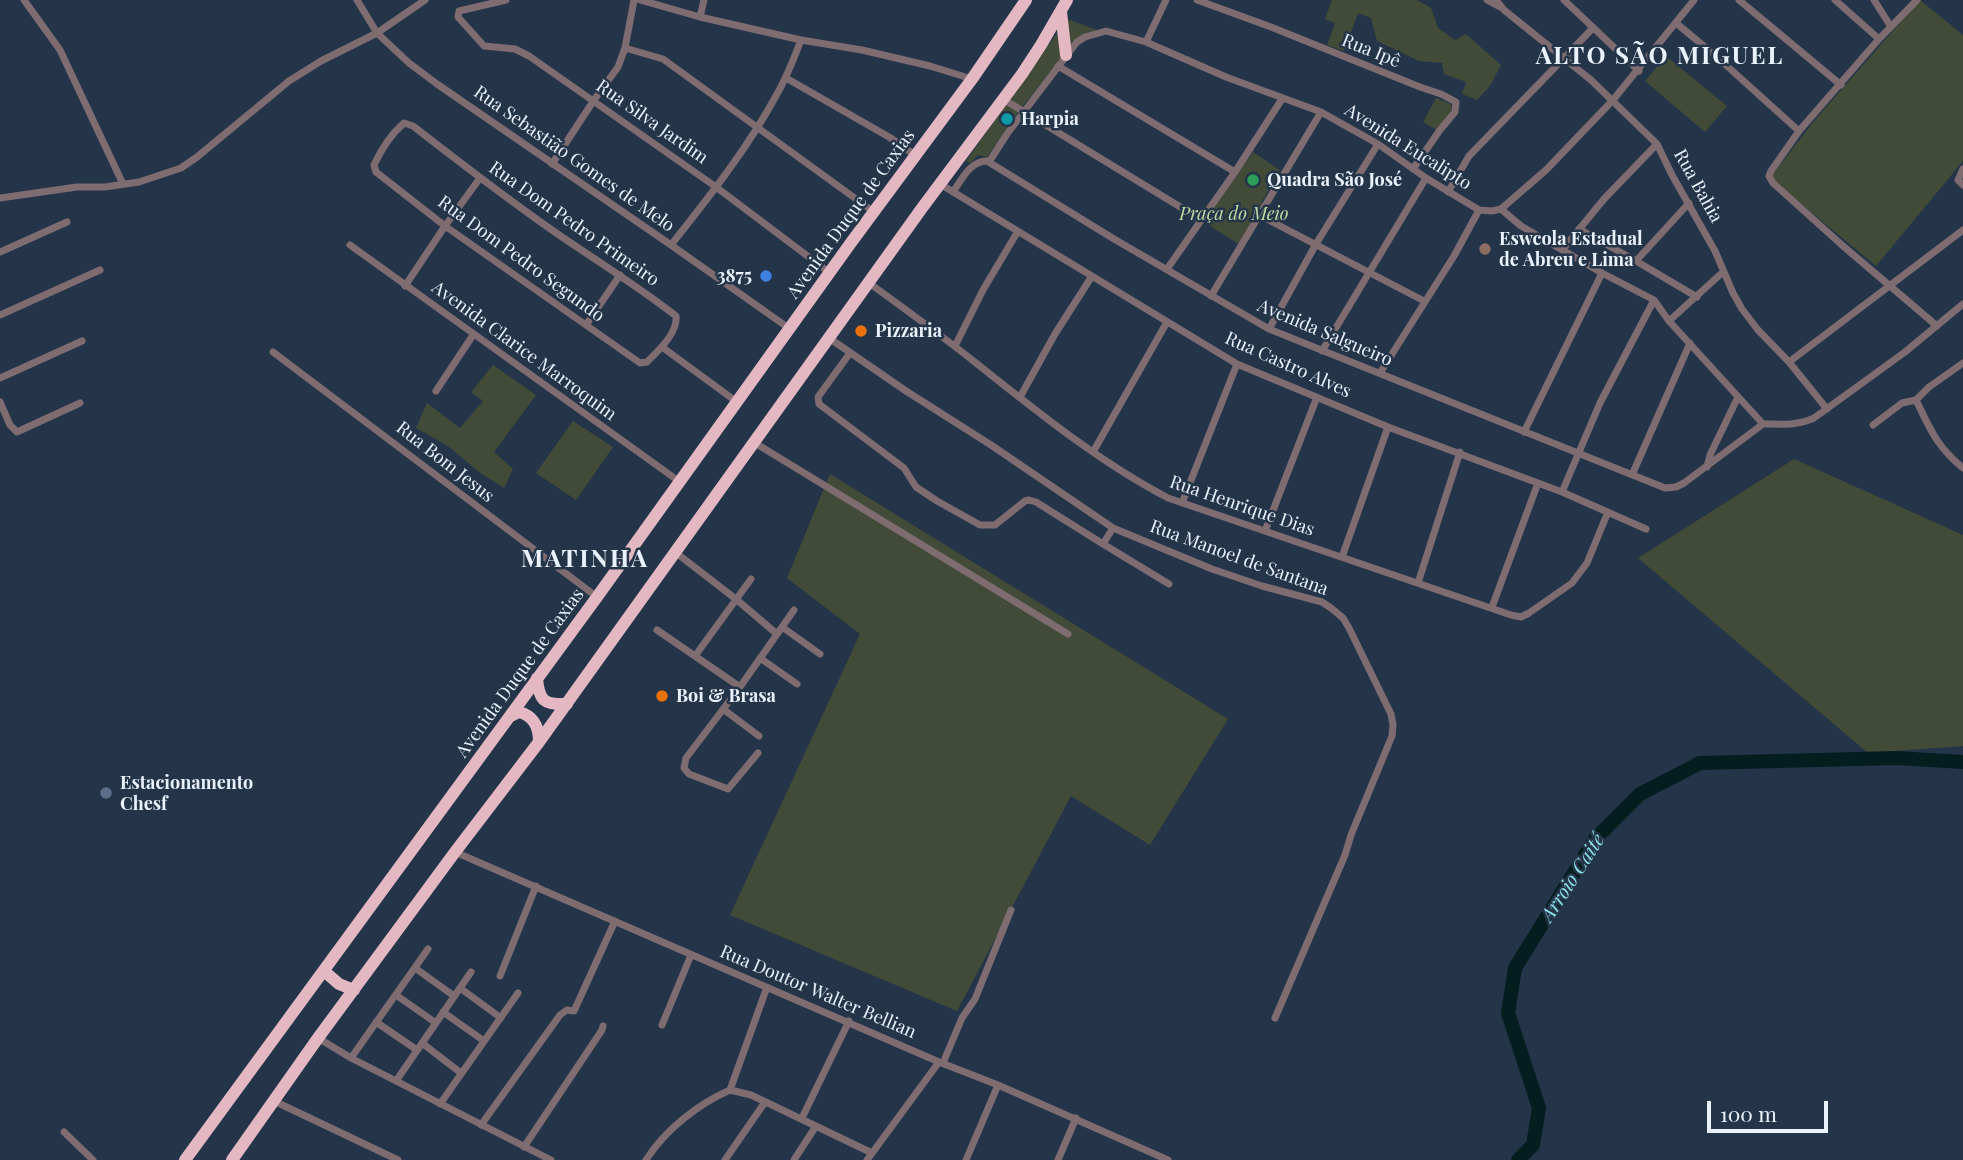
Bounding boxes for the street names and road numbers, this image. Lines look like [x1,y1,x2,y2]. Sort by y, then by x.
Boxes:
street label: Rua Ipê [1339,30,1403,72]
street label: Rua Silva Jardim [592,75,712,169]
street label: Rua Sebastião Gomes de Melo [470,81,678,237]
street label: Avenida Eucalipto [1341,99,1475,195]
street label: Avenida Duque de Caxias [782,125,920,303]
street label: Rua Bahia [1669,146,1727,226]
street label: Rua Dom Pedro Primeiro [485,157,663,291]
street label: Rua Dom Pedro Segundo [433,191,609,327]
street label: Avenida Clarice Marroquim [427,277,621,425]
street label: Avenida Salgueiro [1254,295,1396,371]
street label: Rua Castro Alves [1222,328,1354,402]
street label: Rua Bom Jesus [392,417,498,507]
street label: Rua Henrique Dias [1167,471,1317,541]
street label: Rua Manoel de Santana [1147,516,1331,600]
street label: Avenida Duque de Caxias [451,584,589,762]
street label: Rua Doutor Walter Bellian [717,941,919,1043]

